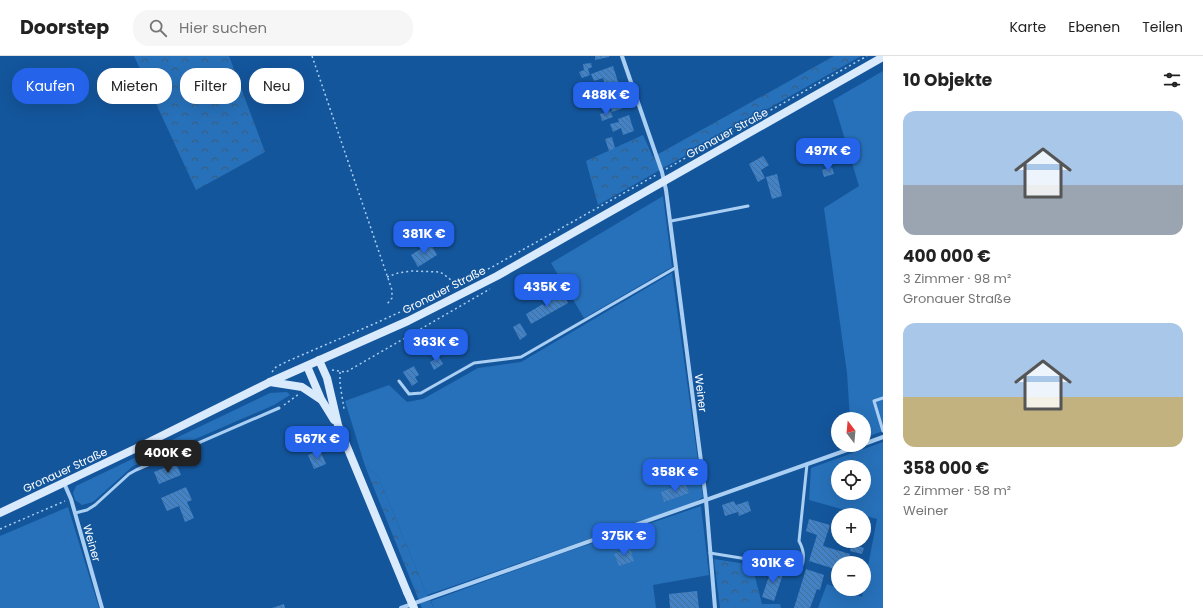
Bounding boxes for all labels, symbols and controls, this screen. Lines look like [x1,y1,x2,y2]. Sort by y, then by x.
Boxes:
search box [133,10,413,46]
text: Doorstep [20,14,109,41]
icon: search [147,17,169,39]
text: Hier suchen [179,17,267,38]
text: Karte [1009,17,1046,37]
text: Ebenen [1068,17,1120,37]
text: Teilen [1142,17,1183,37]
chip: Kaufen [12,68,89,104]
chip: Mieten [97,68,172,104]
chip: Filter [180,68,241,104]
chip: Neu [249,68,304,104]
text: 10 Objekte [903,68,992,92]
icon: filters [1161,69,1183,91]
pin: 488K € [573,82,639,116]
text: 488K € [582,85,630,104]
street label: Gronauer Straße [683,104,771,162]
icon: home [1007,137,1079,209]
pin: 497K € [795,138,861,172]
text: 497K € [805,141,851,160]
pin: 381K € [391,221,457,255]
text: 381K € [402,224,446,243]
text: 400 000 € [903,244,991,268]
street label: Gronauer Straße [400,262,489,318]
text: 3 Zimmer · 98 m² [903,269,1011,288]
pin: 435K € [514,274,580,308]
text: 435K € [523,277,571,296]
text: Gronauer Straße [903,289,1011,308]
pin: 363K € [403,329,469,363]
text: 363K € [413,332,459,351]
icon: home [1007,349,1079,421]
street label: Weiner [691,373,711,413]
north arrow [831,412,871,452]
map controls [831,412,871,596]
pin: 567K € [284,426,350,460]
text: 567K € [294,429,340,448]
pin: 400K € [135,440,201,474]
street label: Gronauer Straße [20,443,110,497]
text: 400K € [144,443,192,462]
text: 358 000 € [903,456,989,480]
pin: 358K € [642,459,708,493]
button: locate [831,460,871,500]
text: 358K € [652,462,698,481]
text: 2 Zimmer · 58 m² [903,481,1011,500]
text: Weiner [903,501,948,520]
button: + [831,508,871,548]
street label: Weiner [79,522,105,564]
pin: 375K € [591,523,657,557]
text: 375K € [601,526,647,545]
pin: 301K € [740,550,806,584]
text: 301K € [751,553,795,572]
button: − [831,556,871,596]

